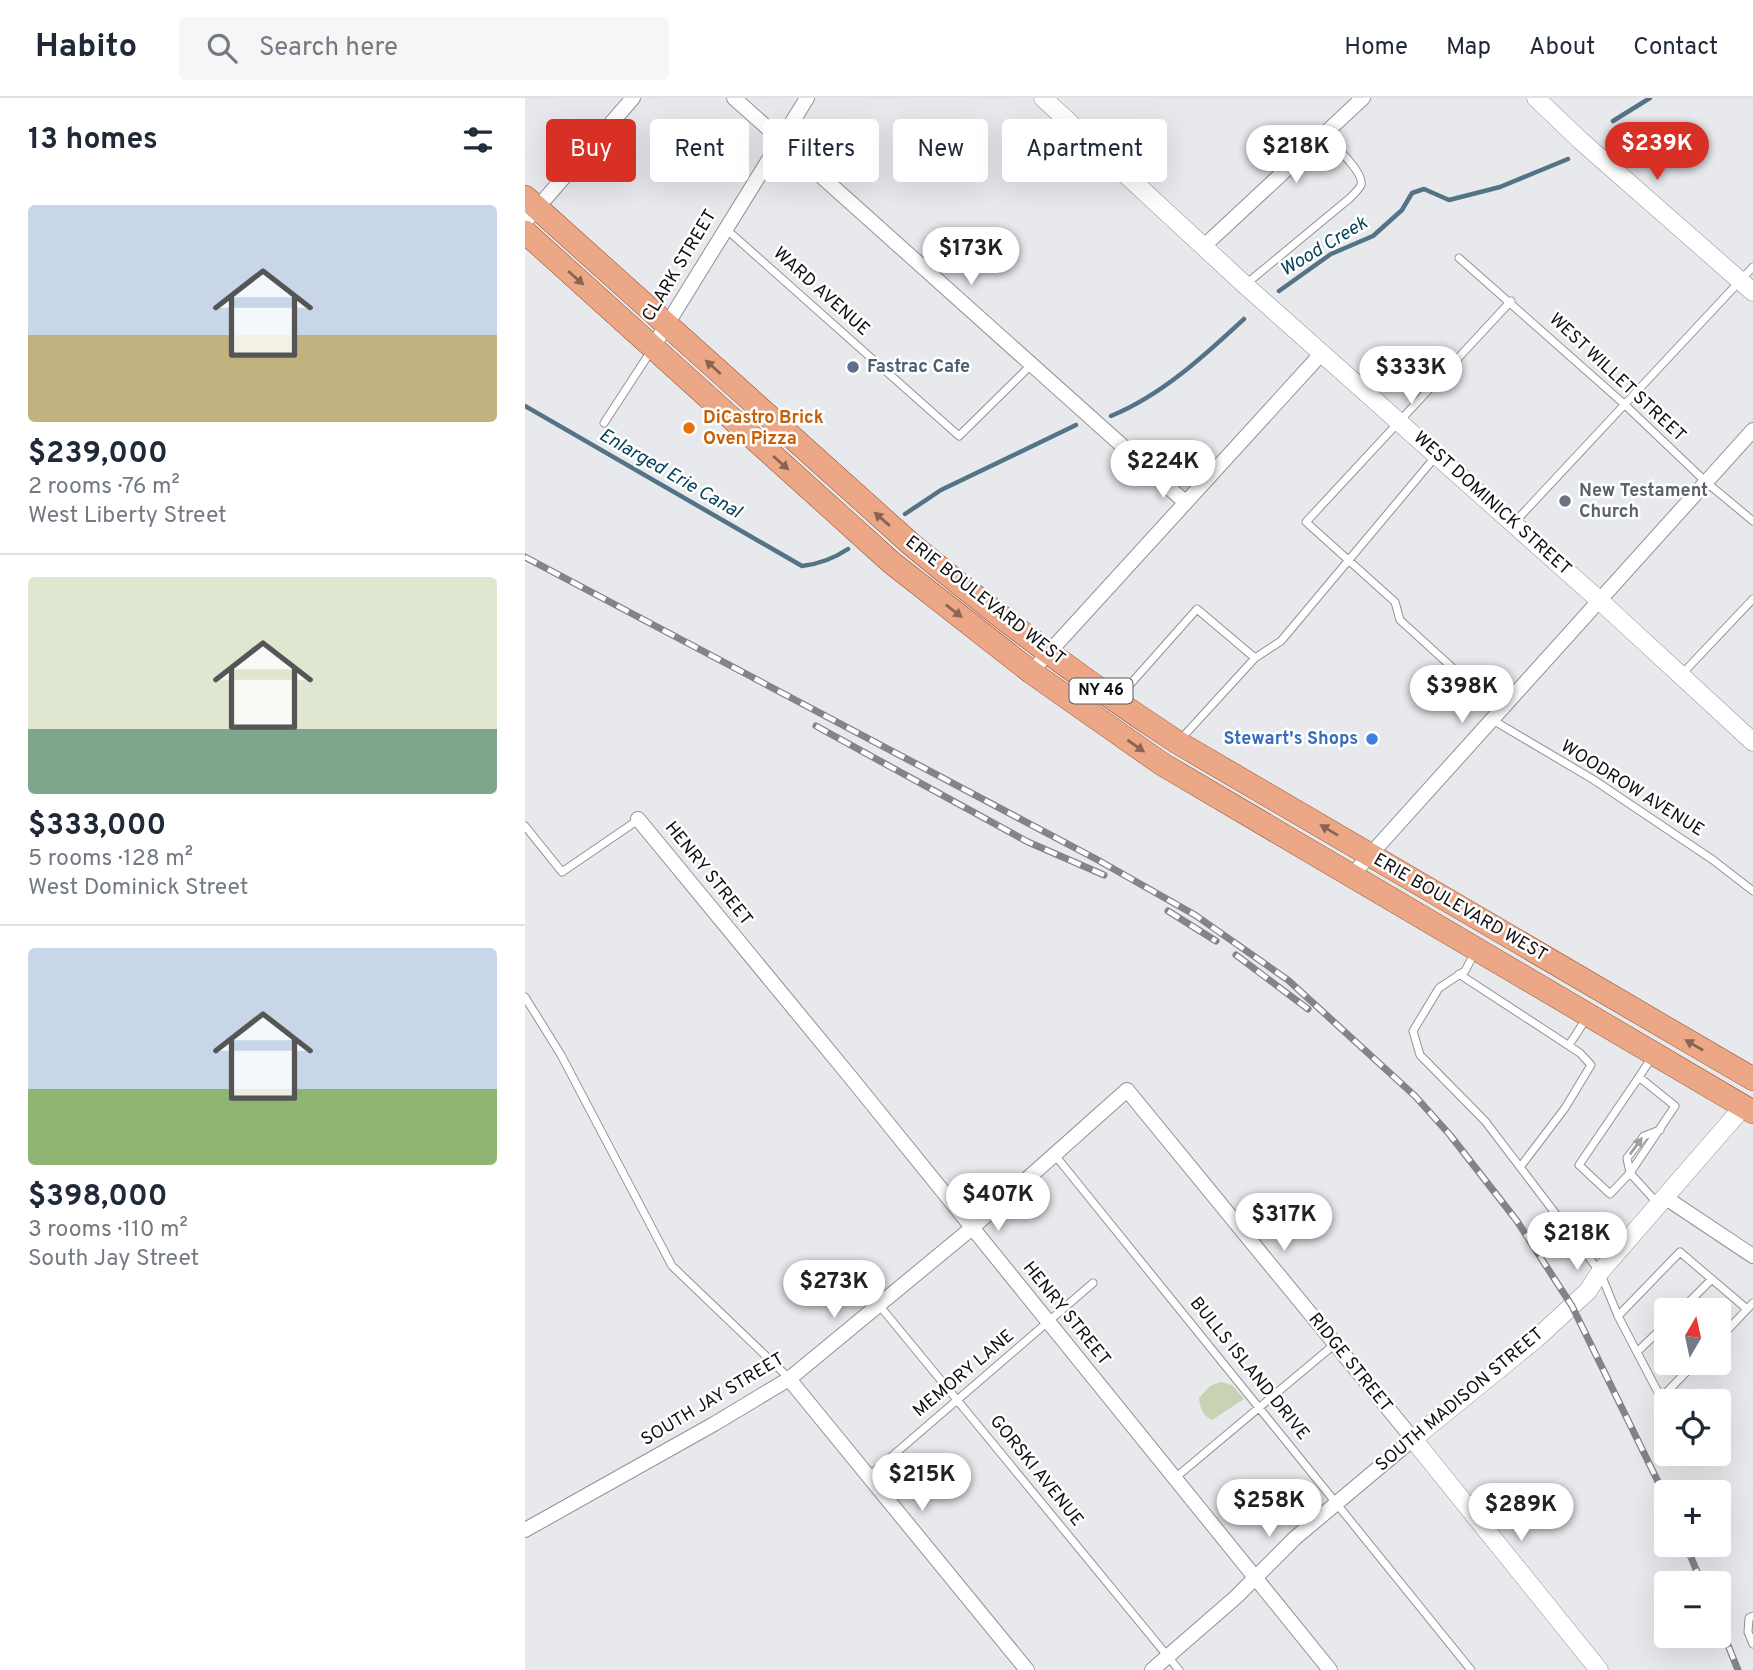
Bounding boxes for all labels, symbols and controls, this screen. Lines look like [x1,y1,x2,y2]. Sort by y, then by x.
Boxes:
search box [179,17,669,80]
text: Habito [35,27,137,69]
icon: search [203,29,241,67]
text: Search here [259,32,398,65]
text: Home [1344,33,1408,63]
text: Map [1446,33,1491,63]
text: About [1529,33,1595,63]
text: Contact [1633,33,1718,63]
chip: Buy [546,119,636,182]
chip: Rent [650,119,749,182]
chip: Filters [763,119,879,182]
chip: New [893,119,988,182]
chip: Apartment [1002,119,1167,182]
icon: filters [459,121,497,159]
text: 13 homes [28,122,158,159]
pin: $239K [1608,122,1706,182]
pin: $218K [1247,126,1345,185]
text: $239K [1621,130,1693,159]
text: $218K [1262,133,1330,162]
street label: CLARK STREET [638,206,722,326]
water label: Wood Creek [1276,211,1372,282]
pin: $173K [922,228,1020,287]
text: $173K [938,235,1004,264]
street label: WARD AVENUE [768,242,874,342]
icon: home [200,250,326,376]
one-way arrow [567,270,585,286]
street label: WEST WILLET STREET [1544,308,1690,448]
pin: $333K [1362,346,1460,406]
text: $333K [1375,354,1447,383]
place label: Fastrac Cafe [867,356,970,379]
one-way arrow [704,359,722,375]
marker: Fastrac Cafe [845,359,861,375]
place label: DiCastro Brick Oven Pizza [703,407,824,451]
marker: DiCastro Brick Oven Pizza [681,420,697,436]
water label: Enlarged Erie Canal [594,423,747,525]
street label: WEST DOMINICK STREET [1408,427,1576,581]
text: $239,000 [28,436,168,473]
pin: $224K [1114,440,1212,500]
text: $224K [1126,448,1200,477]
one-way arrow [772,455,790,471]
text: 2 rooms · 76 m² [28,473,180,502]
place label: New Testament Church [1579,480,1708,524]
marker: New Testament Church [1557,493,1573,509]
text: West Liberty Street [28,502,227,531]
one-way arrow [873,511,891,527]
street label: ERIE BOULEVARD WEST [900,531,1070,671]
one-way arrow [944,604,962,619]
icon: home [200,622,326,748]
pin: $398K [1413,666,1511,725]
text: $398K [1426,673,1498,702]
road number: NY 46 [1069,678,1133,704]
place label: Stewart's Shops [1223,728,1358,751]
marker: Stewart's Shops [1364,731,1380,747]
street label: WOODROW AVENUE [1556,736,1708,842]
one-way arrow [1127,739,1145,753]
text: $333,000 [28,808,166,845]
street label: HENRY STREET [659,817,757,931]
one-way arrow [1319,825,1339,837]
text: 5 rooms · 128 m² [28,845,193,874]
street label: ERIE BOULEVARD WEST [1369,849,1551,967]
text: West Dominick Street [28,874,248,903]
icon: home [200,993,326,1119]
one-way arrow [1684,1039,1704,1051]
one-way arrow [1629,1137,1643,1155]
pin: $407K [949,1174,1047,1233]
text: $398,000 [28,1179,168,1216]
text: $407K [962,1181,1034,1210]
pin: $317K [1235,1194,1333,1253]
text: $317K [1251,1201,1317,1230]
pin: $218K [1528,1212,1626,1272]
text: 3 rooms · 110 m² [28,1216,188,1245]
text: $218K [1543,1220,1611,1249]
text: South Jay Street [28,1245,199,1274]
street label: HENRY STREET [1017,1257,1115,1371]
pin: $273K [785,1260,883,1320]
text: $273K [799,1268,869,1297]
street label: BULLS ISLAND DRIVE [1184,1293,1314,1445]
north arrow [1654,1298,1731,1376]
map controls [1654,1298,1731,1648]
street label: RIDGE STREET [1303,1309,1397,1417]
street label: SOUTH MADISON STREET [1371,1323,1549,1477]
street label: MEMORY LANE [909,1325,1019,1423]
street label: SOUTH JAY STREET [637,1348,789,1452]
button: locate [1654,1389,1731,1466]
street label: GORSKI AVENUE [984,1411,1088,1531]
pin: $215K [873,1454,971,1513]
text: $215K [888,1461,956,1490]
pin: $258K [1220,1480,1318,1539]
button: + [1654,1480,1731,1557]
pin: $289K [1472,1484,1570,1543]
text: $258K [1233,1487,1305,1516]
text: $289K [1485,1491,1557,1520]
button: − [1654,1571,1731,1648]

